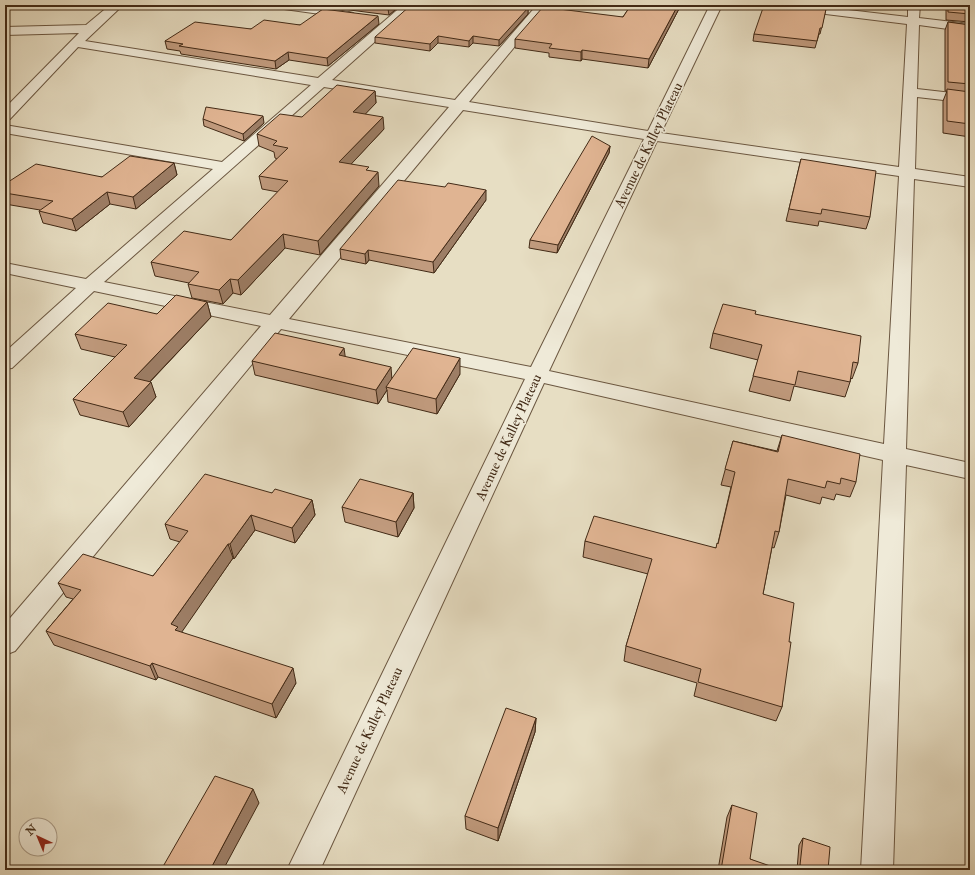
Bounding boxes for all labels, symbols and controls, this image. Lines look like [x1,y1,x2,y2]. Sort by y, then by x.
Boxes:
street label: Avenue de Kalley Plateau [610,80,687,212]
street label: Avenue de Kalley Plateau [471,371,546,505]
street label: Avenue de Kalley Plateau [332,664,407,798]
north arrow [18,817,58,857]
text: N [23,821,40,839]

